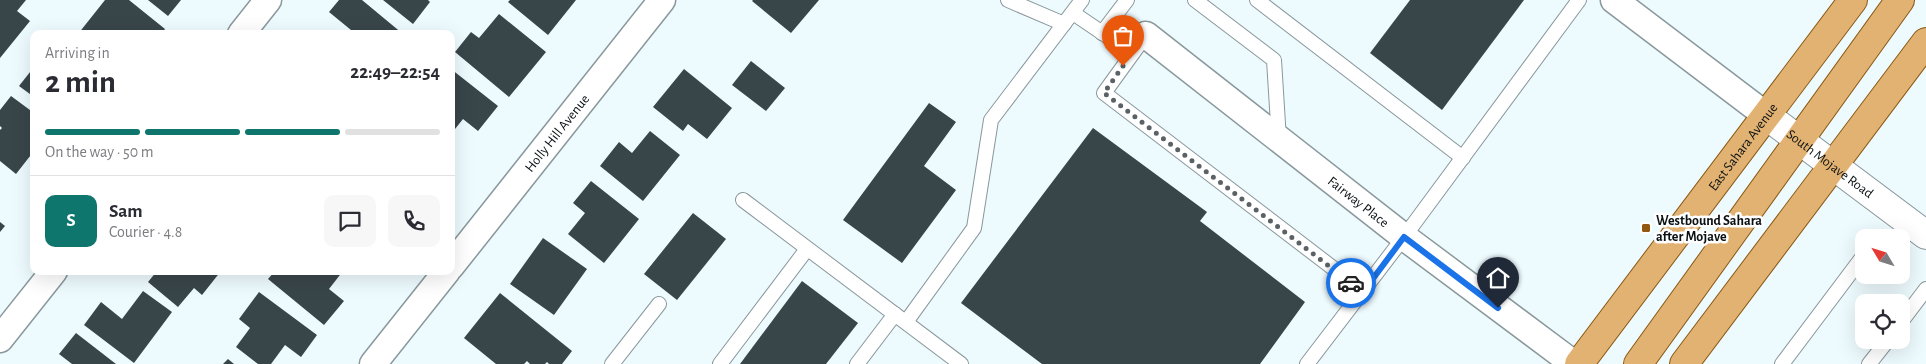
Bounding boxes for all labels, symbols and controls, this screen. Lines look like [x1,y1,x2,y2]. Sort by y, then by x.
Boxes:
pin [1102,15,1144,66]
icon: bag [1109,22,1137,50]
text: Arriving in [45,45,110,61]
text: 22:49–22:54 [350,63,440,82]
text: 2 min [45,66,116,98]
street label: Holly Hill Avenue [523,92,592,175]
street label: East Sahara Avenue [1706,101,1781,194]
street label: South Mojave Road [1784,127,1876,201]
text: On the way · 50 m [45,144,154,160]
street label: Fairway Place [1325,174,1391,230]
button: chat [324,195,376,247]
button: phone [388,195,440,247]
text: Sam [109,202,143,221]
text: S [66,211,76,230]
place label: Westbound Sahara after Mojave [1656,214,1762,244]
marker: Westbound Sahara after Mojave [1640,222,1652,234]
text: Courier · 4.8 [109,224,182,240]
north arrow [1855,229,1910,284]
map controls [1855,229,1910,349]
pin [1477,257,1519,308]
courier [1326,258,1376,308]
icon: home [1484,264,1512,292]
icon: car [1337,269,1365,297]
button: locate [1855,294,1910,349]

